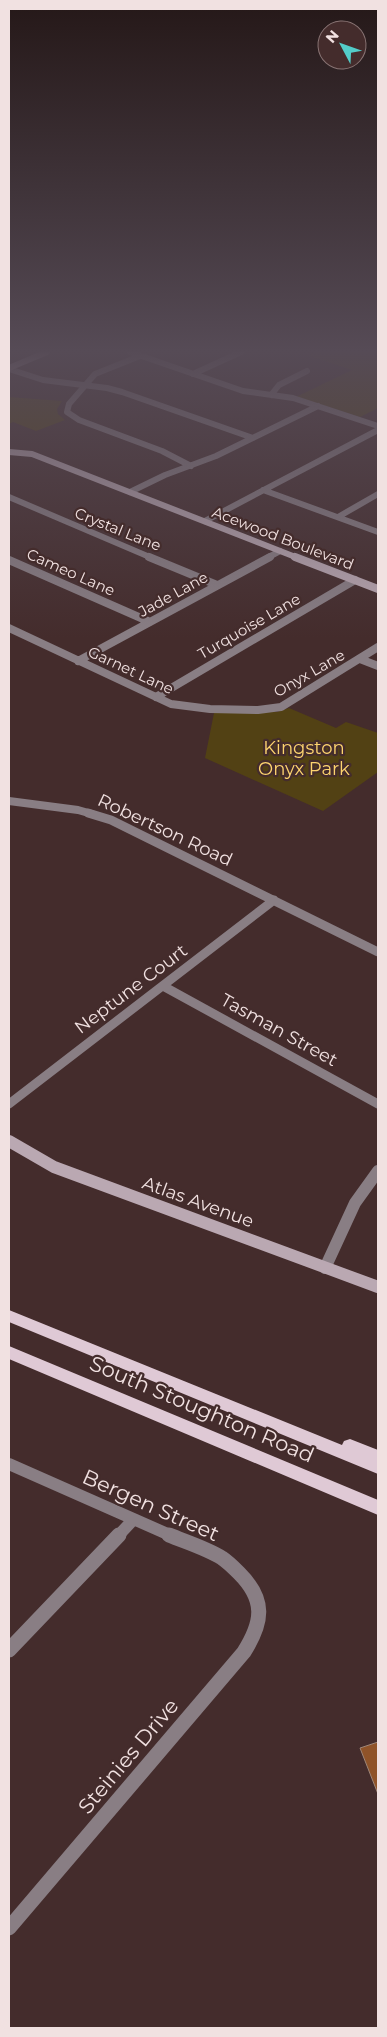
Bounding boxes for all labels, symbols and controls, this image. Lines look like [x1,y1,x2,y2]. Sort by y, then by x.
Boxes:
north arrow [317,20,367,70]
text: N [322,26,343,47]
street label: Acewood Boulevard [209,502,357,574]
street label: Crystal Lane [72,503,164,555]
street label: Cameo Lane [24,544,118,600]
street label: Jade Lane [134,567,211,621]
street label: Turquoise Lane [194,589,304,663]
street label: Garnet Lane [85,642,177,698]
street label: Onyx Lane [270,645,348,701]
park label: Kingston Onyx Park [258,737,350,780]
street label: Robertson Road [94,789,236,871]
street label: Neptune Court [70,939,192,1039]
street label: Tasman Street [217,989,341,1071]
street label: Atlas Avenue [139,1172,257,1232]
street label: South Stoughton Road [86,1350,318,1468]
street label: Bergen Street [79,1464,223,1546]
street label: Steinies Drive [73,1693,183,1819]

